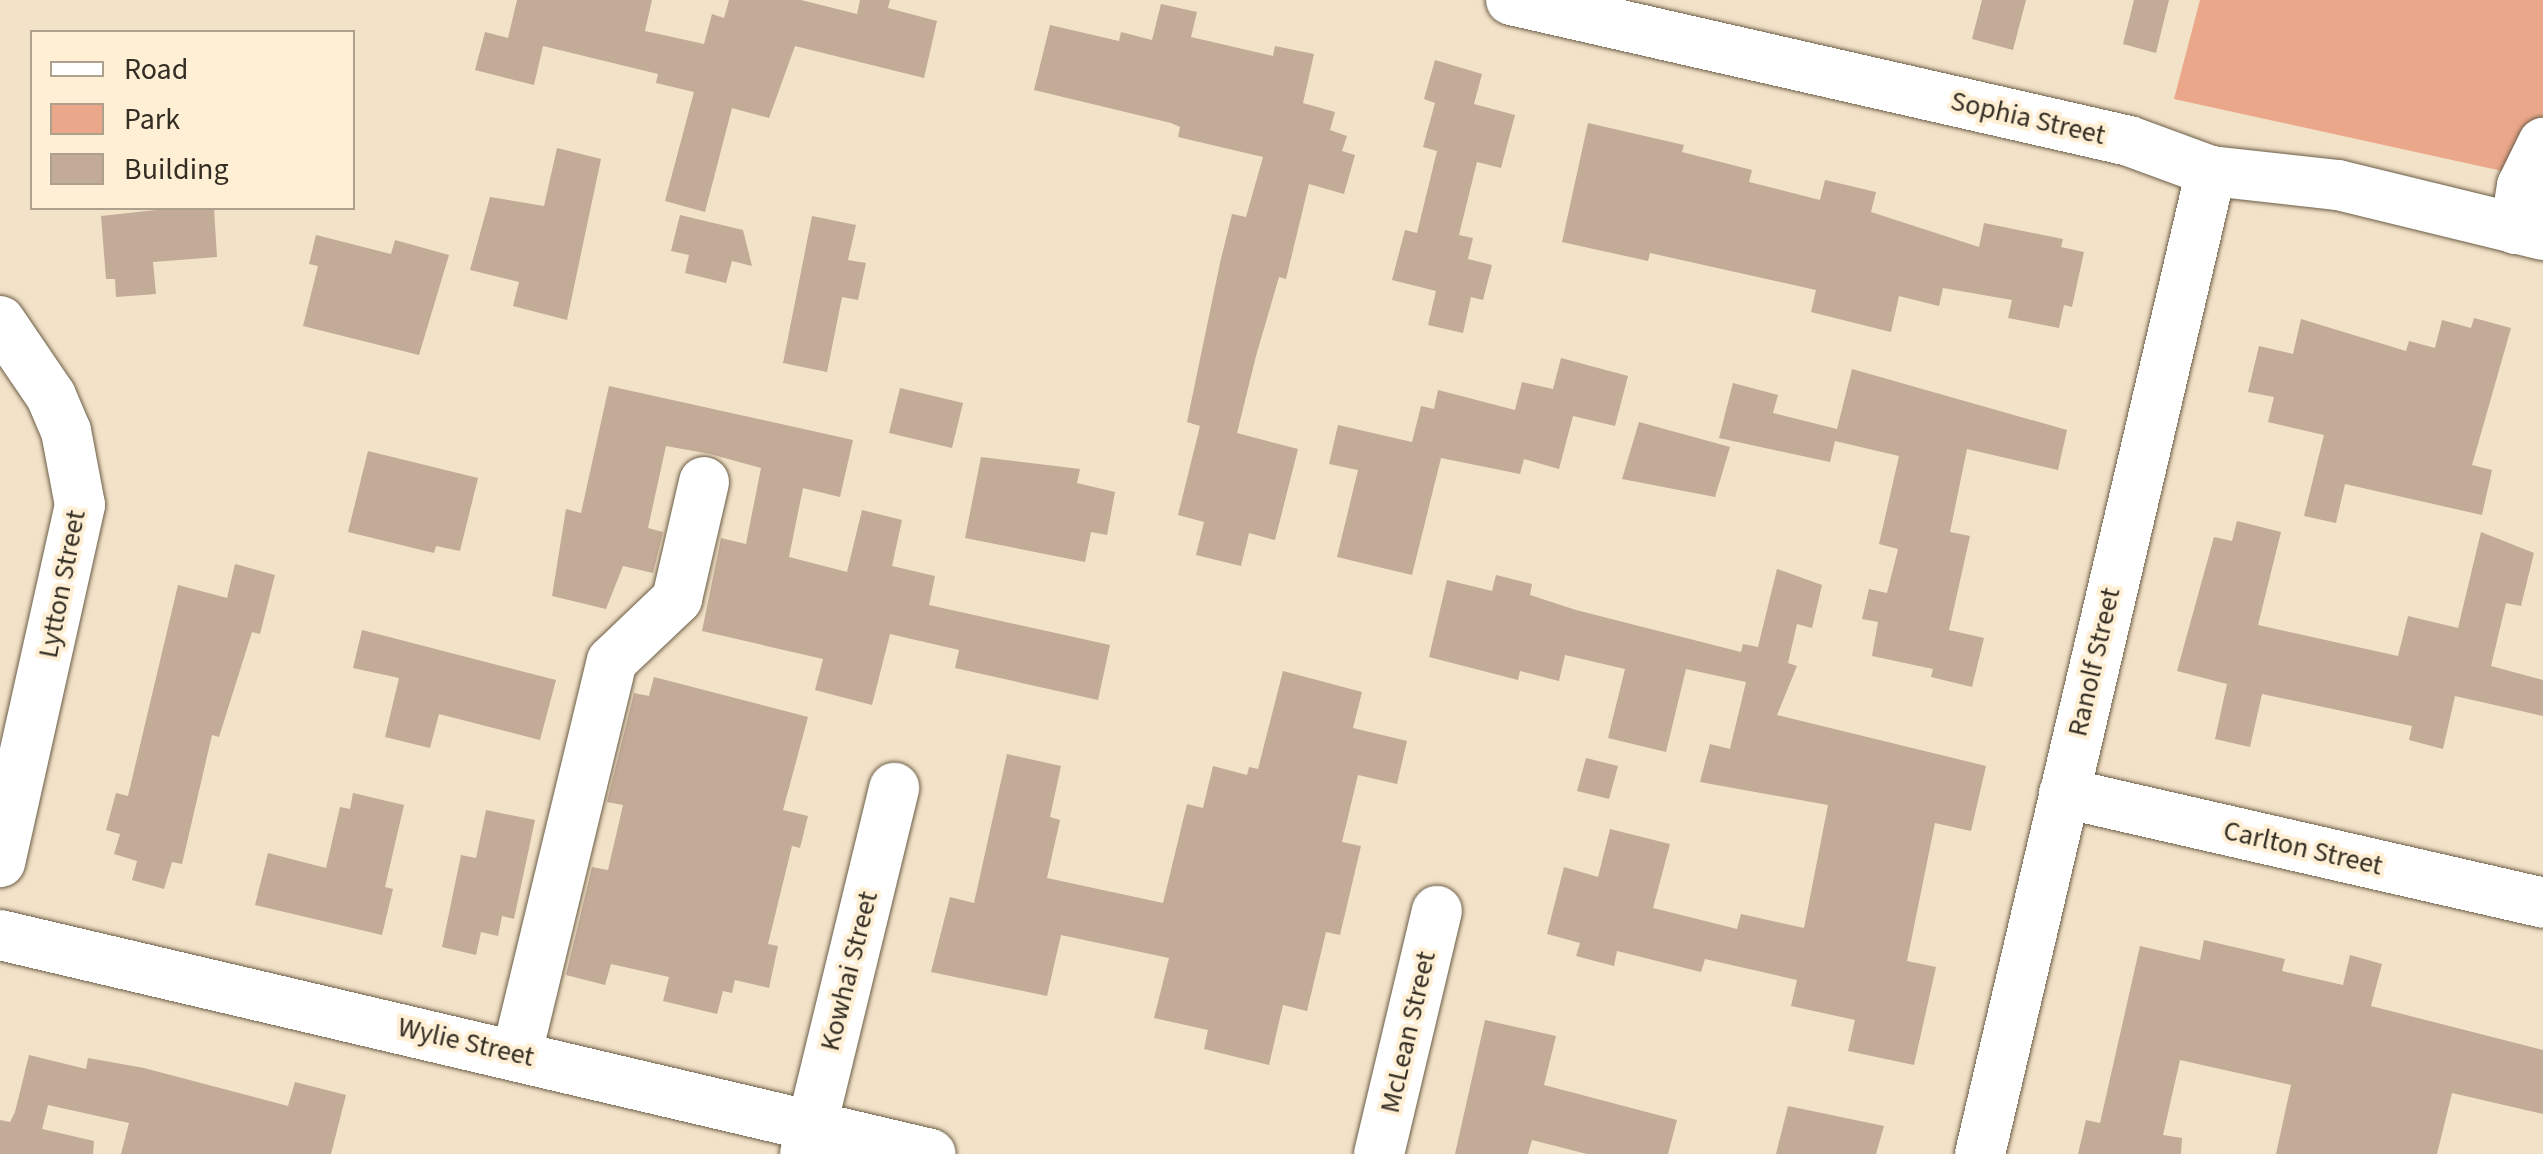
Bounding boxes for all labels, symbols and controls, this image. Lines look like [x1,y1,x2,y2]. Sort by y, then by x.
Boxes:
legend [30,30,355,210]
text: Road [124,48,188,91]
street label: Sophia Street [1947,84,2109,152]
text: Park [124,98,180,141]
text: Building [124,148,229,191]
street label: Lytton Street [31,507,93,661]
street label: Ranolf Street [2061,584,2127,740]
street label: Carlton Street [2220,813,2386,883]
street label: Kowhai Street [813,888,885,1054]
street label: McLean Street [1373,948,1443,1116]
street label: Wylie Street [395,1010,537,1074]

